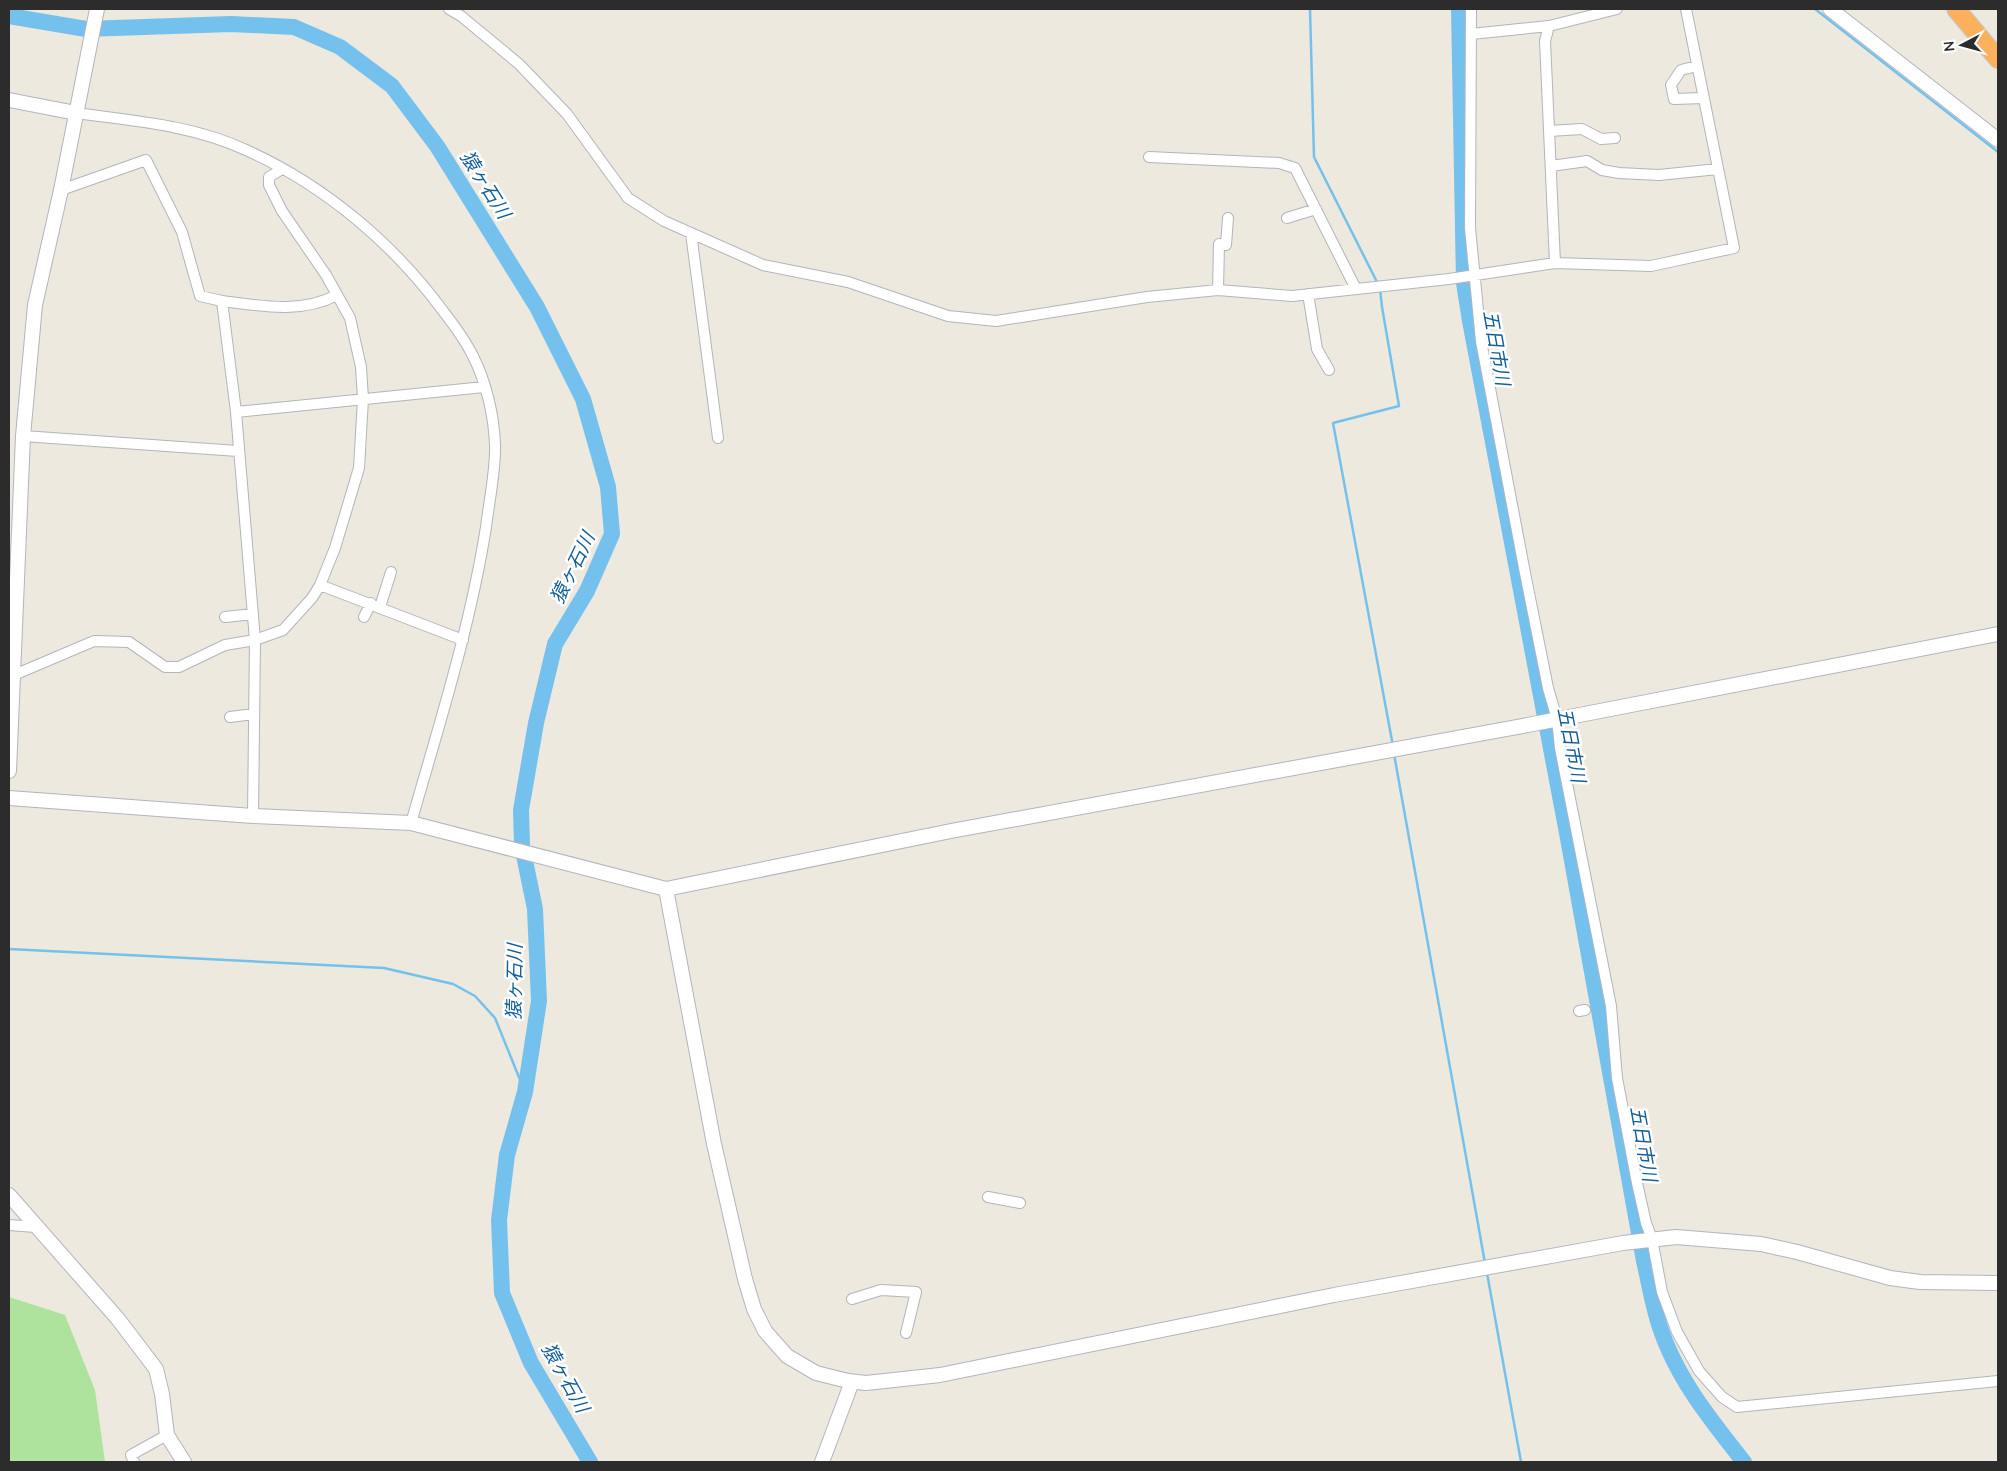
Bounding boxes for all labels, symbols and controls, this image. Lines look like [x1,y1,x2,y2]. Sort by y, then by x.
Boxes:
north arrow [1937,20,1987,70]
text: N [1940,40,1960,53]
water label: 猿ヶ石川 [454,146,517,226]
water label: 五日市川 [1477,308,1516,390]
water label: 猿ヶ石川 [545,526,602,608]
water label: 五日市川 [1551,705,1591,787]
water label: 猿ヶ石川 [501,942,529,1020]
water label: 五日市川 [1624,1104,1663,1186]
water label: 猿ヶ石川 [535,1338,596,1419]

